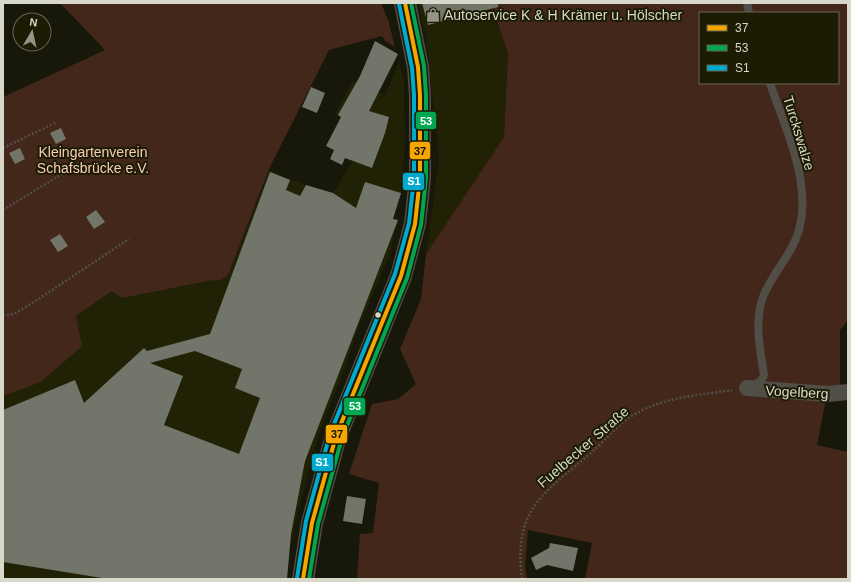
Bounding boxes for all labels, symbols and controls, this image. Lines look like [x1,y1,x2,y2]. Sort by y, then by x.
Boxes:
shop icon: Autoservice K & H Krämer u. Hölscher [425,7,441,23]
place label: Autoservice K & H Krämer u. Hölscher [444,7,682,23]
north arrow [12,12,52,52]
legend [699,12,839,84]
text: N [29,16,38,29]
text: 37 [735,21,749,35]
text: 53 [735,41,749,55]
text: S1 [735,61,750,75]
street label: Turckswalze [780,94,818,172]
line badge: 53 [415,111,437,130]
text: 53 [420,115,432,127]
line badge: 37 [409,141,431,160]
park label: Kleingartenverein Schafsbrücke e.V. [37,144,149,176]
text: 37 [414,145,426,157]
line badge: S1 [402,172,425,191]
text: S1 [407,175,421,187]
unlabelled marker [373,310,383,320]
street label: Vogelberg [765,382,829,402]
line badge: 53 [343,397,366,416]
text: 53 [349,400,361,412]
street label: Fuelbecker Straße [534,403,632,491]
line badge: 37 [325,424,348,444]
text: 37 [331,428,343,440]
line badge: S1 [311,453,334,472]
text: S1 [315,456,329,468]

